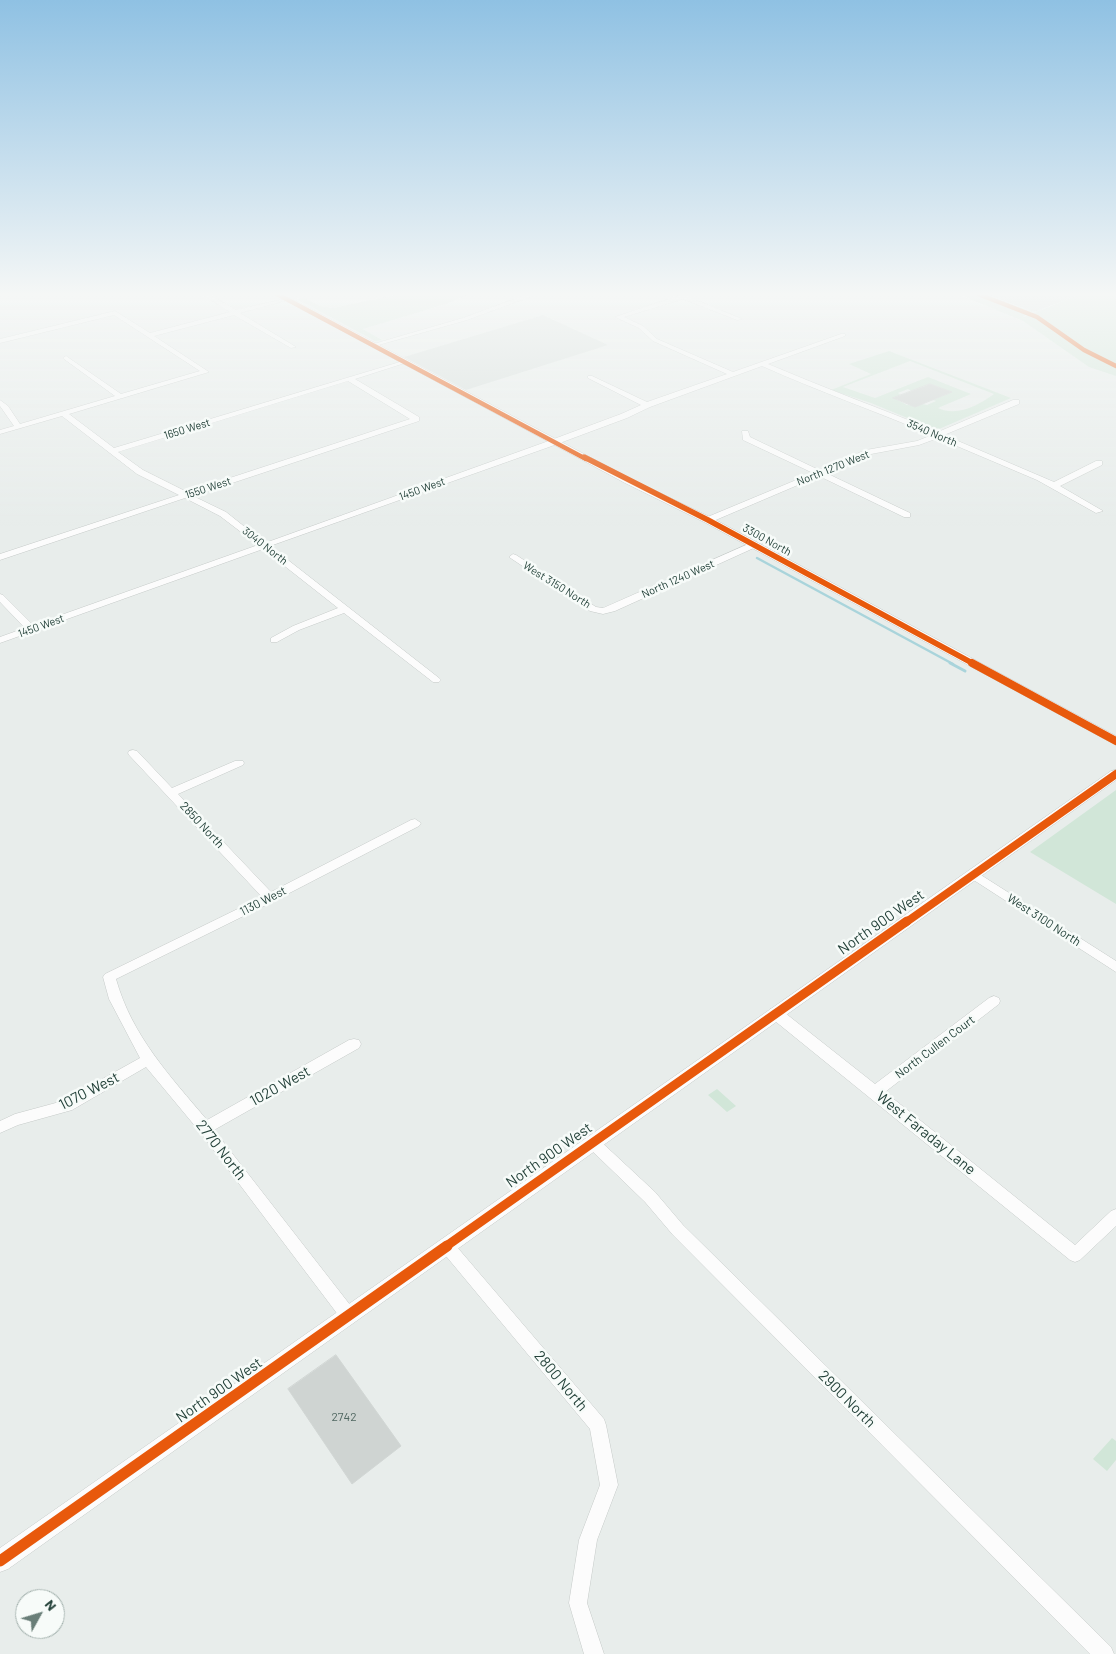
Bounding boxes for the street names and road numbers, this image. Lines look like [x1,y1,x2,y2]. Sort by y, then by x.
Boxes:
street label: 1650 West [162,416,212,442]
street label: 3540 North [905,417,959,449]
street label: North 1270 West [795,447,871,489]
street label: 1550 West [183,474,233,502]
street label: 1450 West [397,475,447,503]
street label: 3300 North [740,521,794,559]
street label: 3040 North [240,524,290,568]
street label: North 1240 West [640,557,716,601]
street label: West 3150 North [521,559,593,611]
street label: 1450 West [16,612,66,640]
street label: 2850 North [177,799,227,851]
street label: 1130 West [237,883,289,919]
street label: North 900 West [834,886,928,958]
street label: West 3100 North [1004,891,1084,949]
street label: North Cullen Court [892,1012,978,1082]
street label: 1020 West [247,1062,313,1110]
street label: 1070 West [56,1068,122,1114]
street label: West Faraday Lane [873,1087,979,1179]
street label: 2770 North [192,1116,250,1184]
street label: North 900 West [502,1119,596,1191]
street label: 2800 North [531,1347,591,1415]
street label: North 900 West [172,1354,266,1426]
street label: 2900 North [815,1367,879,1431]

